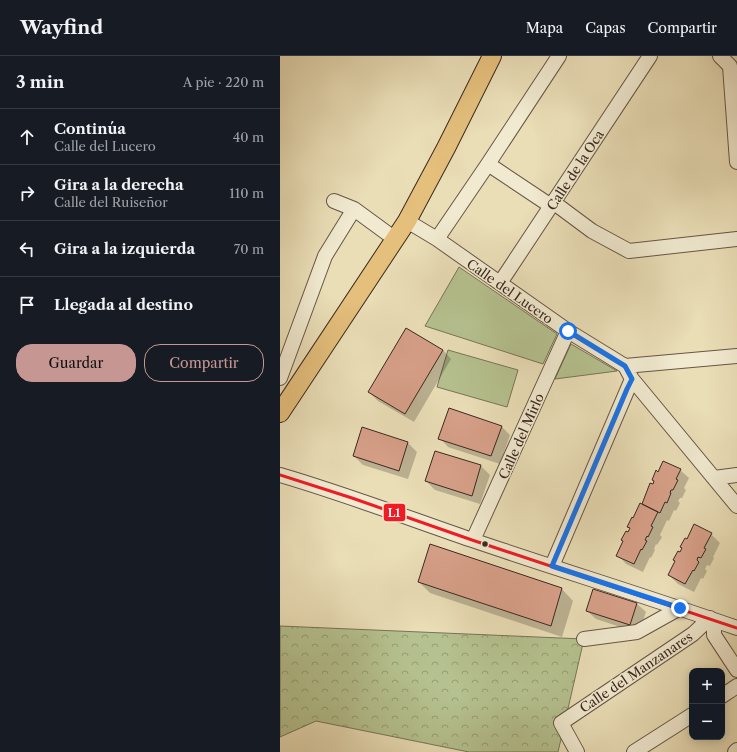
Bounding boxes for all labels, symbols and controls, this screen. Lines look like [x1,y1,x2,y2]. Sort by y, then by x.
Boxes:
text: Wayfind [20,16,103,39]
text: Mapa [526,19,563,37]
text: Capas [585,19,626,37]
text: Compartir [648,19,717,37]
text: 3 min [16,72,65,92]
text: A pie · 220 m [183,74,264,90]
text: Continúa [54,119,126,138]
icon: ahead [16,126,38,148]
street label: Calle de la Oca [543,127,607,213]
text: 40 m [233,129,264,145]
text: Calle del Lucero [54,138,156,154]
text: Gira a la derecha [54,175,184,194]
icon: right [16,182,38,204]
text: 110 m [229,185,264,201]
text: Calle del Ruiseñor [54,194,168,210]
icon: left [16,238,38,260]
text: Gira a la izquierda [54,239,195,258]
text: 70 m [234,241,264,257]
street label: Calle del Lucero [464,255,556,327]
icon: arrive [16,294,38,316]
text: Llegada al destino [54,295,193,314]
route start [559,322,577,340]
button: Guardar [16,344,136,382]
button: Compartir [144,344,264,382]
street label: Calle del Mirlo [495,391,547,481]
line badge: L1 [383,503,406,522]
text: L1 [388,506,400,520]
unlabelled marker [480,539,490,549]
route end [671,599,689,617]
street label: Calle del Manzanares [577,628,696,716]
map controls [689,668,725,740]
button: + [689,668,725,704]
button: − [689,704,725,740]

